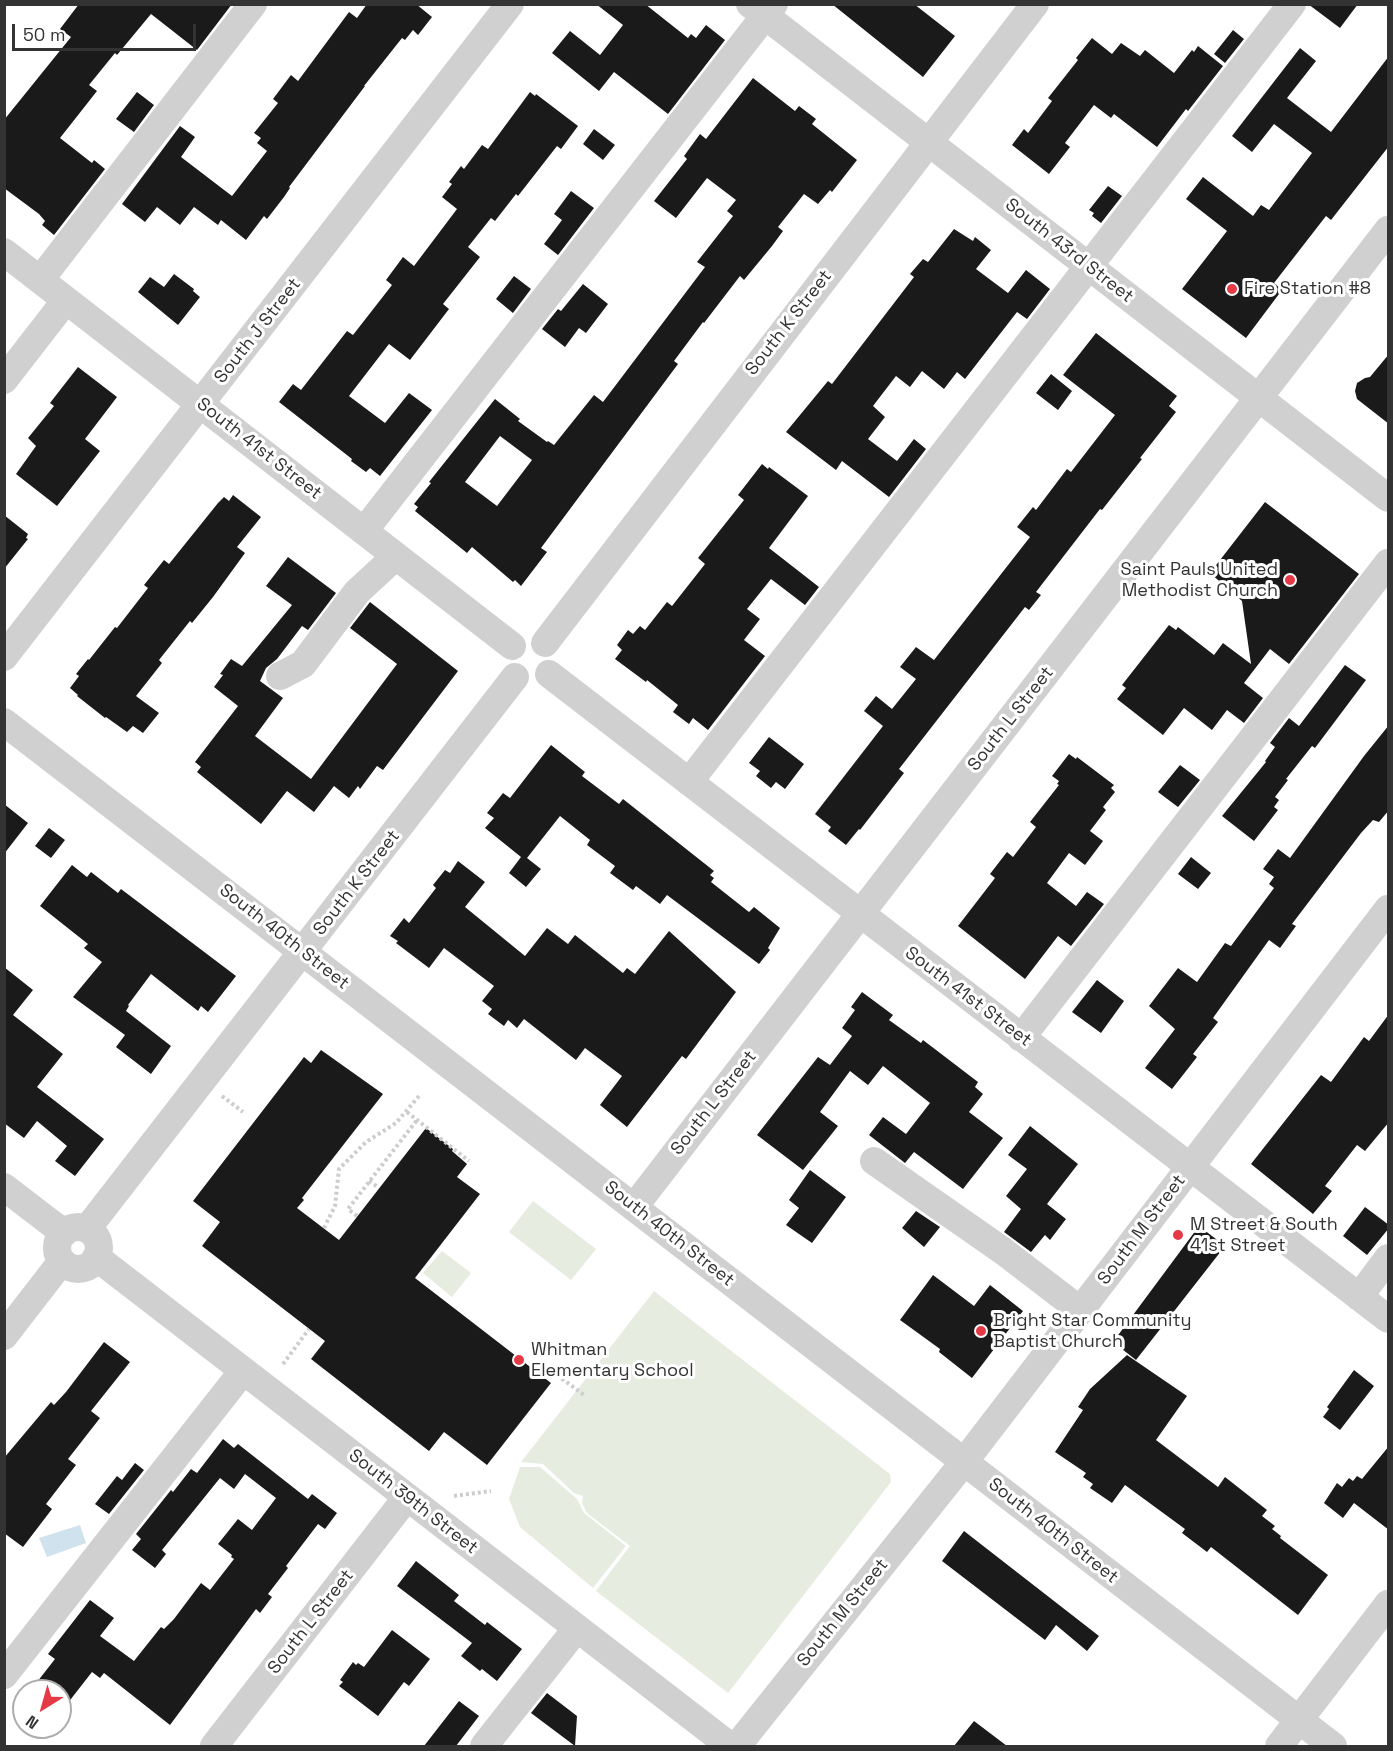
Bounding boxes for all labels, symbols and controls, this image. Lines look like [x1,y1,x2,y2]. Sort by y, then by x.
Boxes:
scale bar [15,12,200,50]
text: 50 m [23,23,65,46]
street label: South 43rd Street [1001,194,1137,308]
street label: South K Street [741,266,837,380]
street label: South J Street [210,274,306,388]
place label: Fire Station #8 [1244,278,1371,300]
marker: Fire Station #8 [1225,282,1239,296]
street label: South 41st Street [192,393,326,505]
place label: Saint Pauls United Methodist Church [1121,559,1278,602]
marker: Saint Pauls United Methodist Church [1283,573,1297,587]
street label: South L Street [964,662,1058,776]
street label: South K Street [309,826,405,940]
street label: South 40th Street [215,880,353,994]
street label: South 41st Street [901,942,1035,1052]
street label: South L Street [667,1046,761,1160]
street label: South M Street [1094,1171,1190,1289]
street label: South 40th Street [600,1177,738,1291]
place label: M Street & South 41st Street [1190,1214,1338,1256]
marker: M Street & South 41st Street [1171,1228,1185,1242]
place label: Bright Star Community Baptist Church [993,1310,1192,1352]
marker: Bright Star Community Baptist Church [974,1324,988,1338]
place label: Whitman Elementary School [531,1339,694,1382]
marker: Whitman Elementary School [512,1353,526,1367]
street label: South 39th Street [344,1445,482,1559]
street label: South 40th Street [984,1474,1122,1588]
street label: South M Street [793,1555,893,1671]
street label: South L Street [264,1565,358,1679]
north arrow [12,1679,72,1739]
text: N [21,1711,43,1734]

